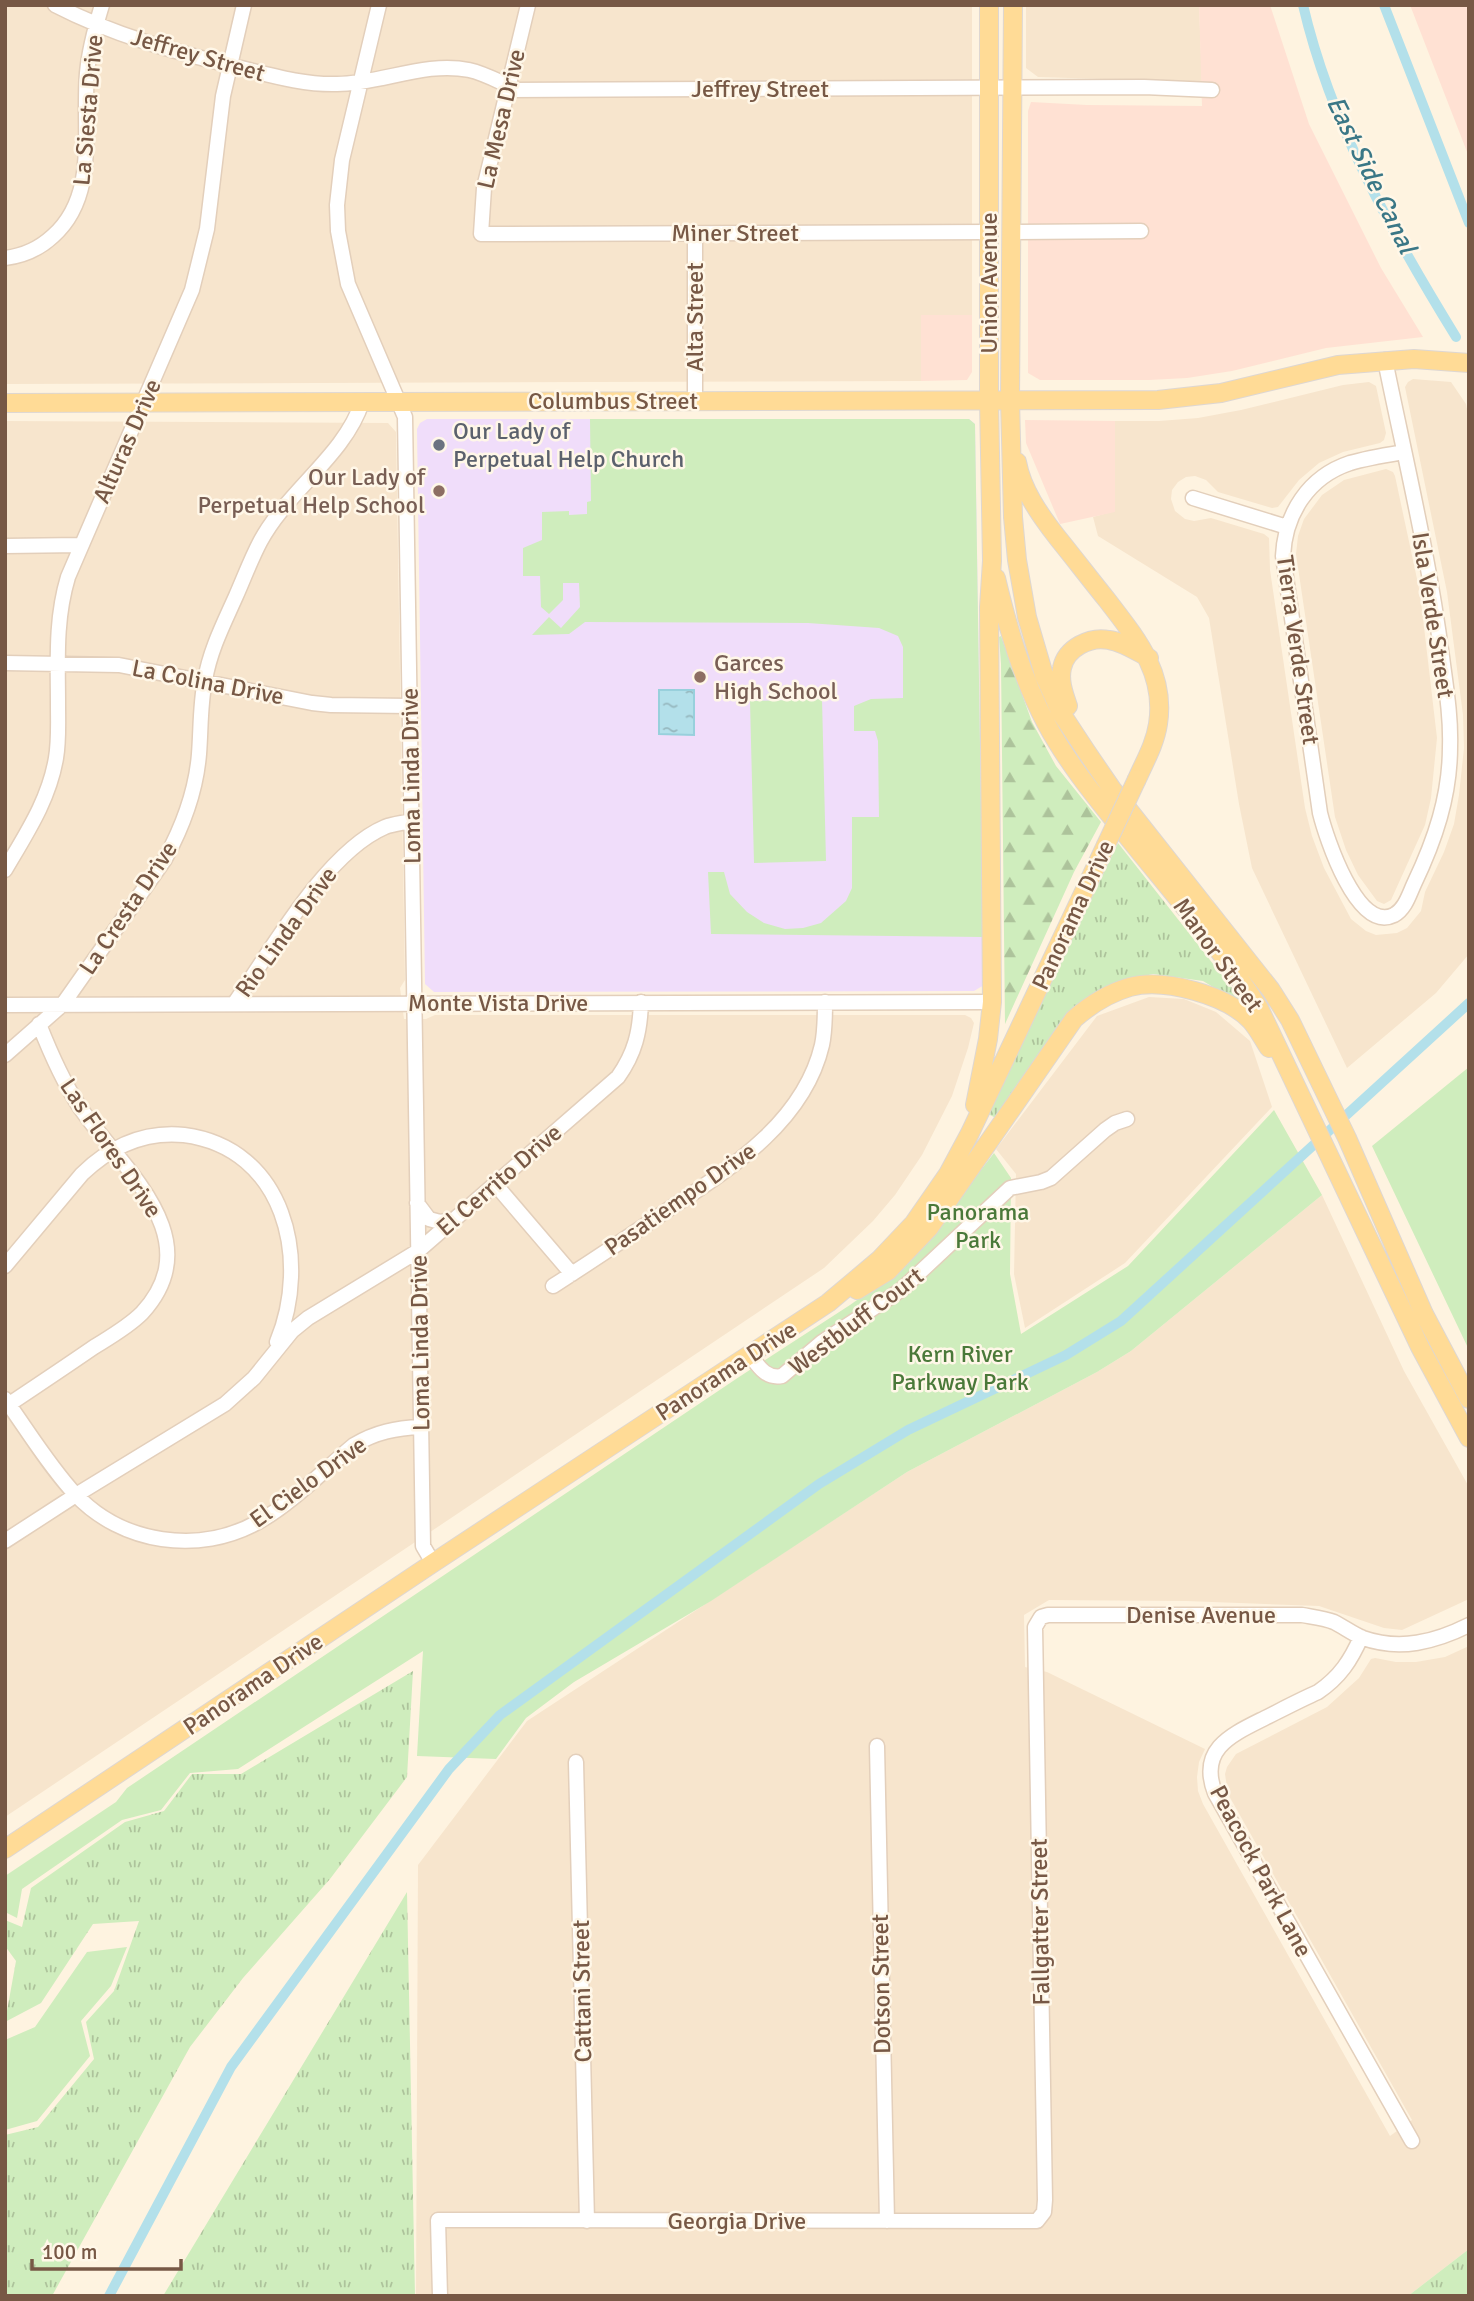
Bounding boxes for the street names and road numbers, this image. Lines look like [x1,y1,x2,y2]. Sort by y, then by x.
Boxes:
street label: Jeffrey Street [128,22,268,88]
street label: La Siesta Drive [66,33,110,187]
street label: La Mesa Drive [470,46,532,192]
street label: Jeffrey Street [691,74,829,104]
street label: Union Avenue [974,212,1004,354]
street label: Miner Street [671,218,799,248]
street label: Alta Street [680,262,710,372]
street label: Alturas Drive [86,374,168,508]
street label: Columbus Street [528,386,698,416]
street label: Isla Verde Street [1405,530,1461,700]
street label: Tierra Verde Street [1270,553,1326,747]
street label: La Colina Drive [129,653,287,711]
street label: Loma Linda Drive [394,688,428,864]
street label: La Cresta Drive [72,835,184,981]
street label: Panorama Drive [1025,835,1121,995]
street label: Rio Linda Drive [229,861,343,1003]
street label: Manor Street [1167,892,1269,1018]
street label: Monte Vista Drive [408,988,588,1018]
street label: Las Flores Drive [53,1073,169,1223]
street label: El Cerrito Drive [430,1117,568,1243]
street label: Pasatiempo Drive [598,1136,762,1262]
street label: Loma Linda Drive [403,1255,437,1431]
street label: Westbluff Court [783,1261,929,1381]
street label: Panorama Drive [650,1314,802,1428]
street label: El Cielo Drive [244,1430,372,1534]
street label: Denise Avenue [1126,1600,1276,1630]
street label: Panorama Drive [177,1626,329,1742]
street label: Peacock Park Lane [1203,1780,1319,1962]
street label: Fallgatter Street [1024,1838,1056,2006]
street label: Dotson Street [865,1914,897,2054]
street label: Cattani Street [566,1919,598,2063]
street label: Georgia Drive [668,2206,806,2236]

